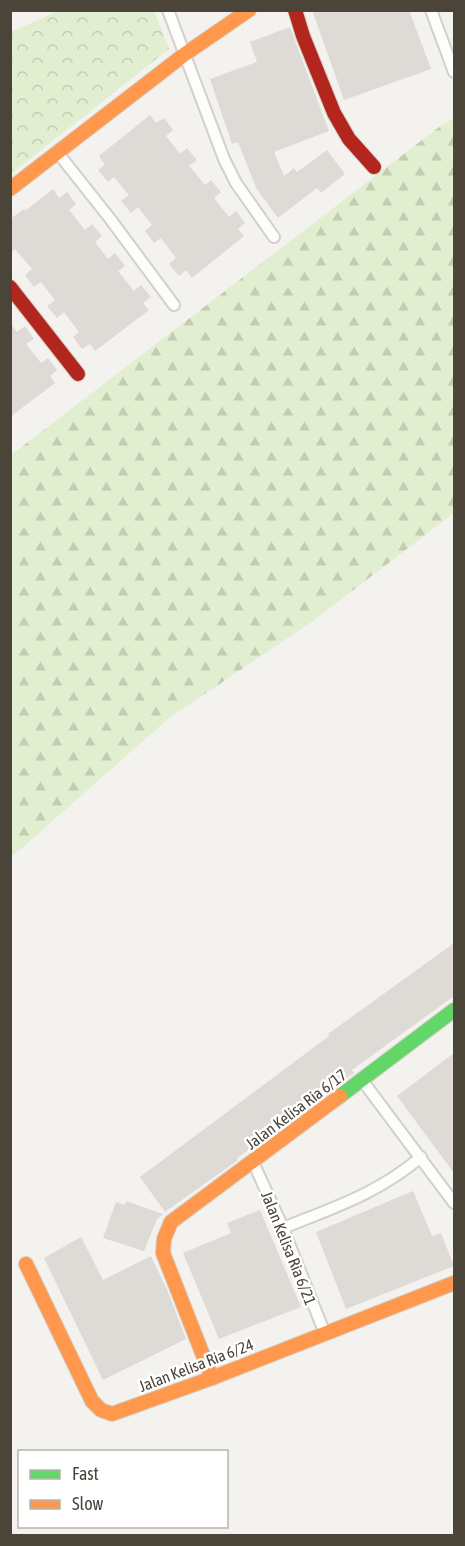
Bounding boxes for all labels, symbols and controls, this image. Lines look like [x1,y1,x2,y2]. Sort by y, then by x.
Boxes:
street label: Jalan Kelisa Ria 6/17 [242,1065,350,1153]
street label: Jalan Kelisa Ria 6/21 [258,1188,320,1308]
street label: Jalan Kelisa Ria 6/24 [136,1335,256,1395]
legend [18,1450,228,1528]
text: Fast [72,1463,99,1484]
text: Slow [72,1493,103,1514]

